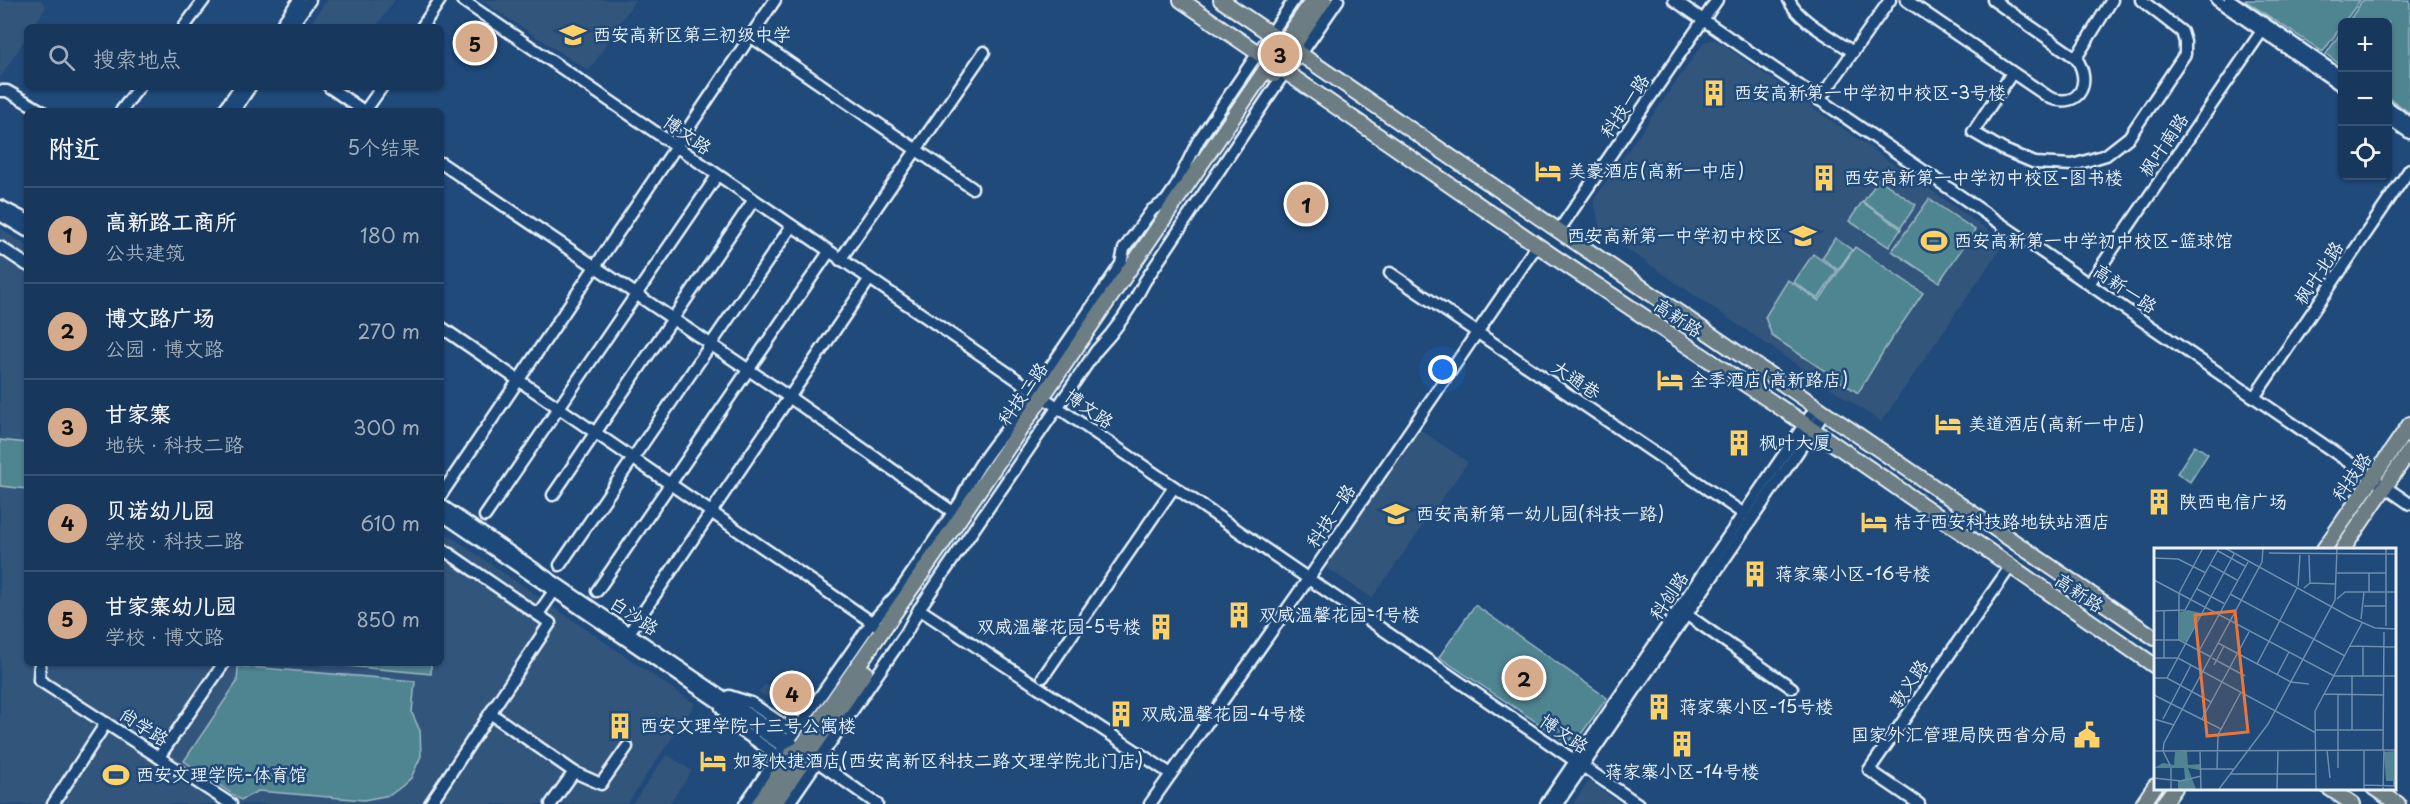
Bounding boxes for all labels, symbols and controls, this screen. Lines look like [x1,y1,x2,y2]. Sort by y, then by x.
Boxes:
map controls [2338,18,2392,180]
button: + [2338,18,2392,72]
pin: 5 [456,20,494,66]
school or university icon: 西安高新区第三初级中学 [558,20,588,50]
place label: 西安高新区第三初级中学 [593,20,791,47]
search box [24,24,444,90]
pin: 3 [1260,32,1300,76]
icon: search [45,41,78,74]
text: 搜索地点 [93,41,181,74]
street label: 科技一路 [1592,68,1655,143]
button: − [2338,72,2392,126]
building icon: 西安高新第一中学初中校区-3号楼 [1699,78,1729,108]
place label: 西安高新第一中学初中校区-3号楼 [1734,78,2006,105]
street label: 博文路 [658,107,718,160]
street label: 枫叶南路 [2131,107,2194,182]
button: locate [2338,126,2392,180]
text: 附近 [48,128,100,167]
text: 5个结果 [347,132,420,162]
hotel icon: 美豪酒店(高新一中店) [1533,156,1563,186]
place label: 美豪酒店(高新一中店) [1568,156,1744,183]
building icon: 西安高新第一中学初中校区-图书楼 [1809,163,1839,193]
place label: 西安高新第一中学初中校区-图书楼 [1844,163,2123,190]
pin: 1 [1286,182,1326,226]
text: 高新路工商所 [105,204,237,237]
text: 1 [63,220,72,250]
text: 180 m [360,220,420,250]
place label: 西安高新第一中学初中校区 [1567,221,1783,248]
school or university icon: 西安高新第一中学初中校区 [1788,221,1818,251]
sports icon: 西安高新第一中学初中校区-篮球馆 [1919,226,1949,256]
place label: 西安高新第一中学初中校区-篮球馆 [1954,226,2233,253]
street label: 枫叶北路 [2286,235,2349,310]
text: 公共建筑 [105,237,185,267]
street label: 高新一路 [2088,256,2163,319]
street label: 高新路 [1649,290,1709,343]
text: 博文路广场 [105,300,215,333]
text: 2 [60,316,75,346]
text: 270 m [357,316,420,346]
text: 公园 · 博文路 [105,333,224,363]
street label: 大通巷 [1547,352,1607,405]
your location [1428,355,1457,384]
street label: 科技二路 [990,356,1053,430]
hotel icon: 全季酒店(高新路店) [1655,365,1685,395]
place label: 全季酒店(高新路店) [1690,365,1848,392]
street label: 博文路 [1060,381,1120,434]
text: 甘家寨 [105,396,171,429]
hotel icon: 美道酒店(高新一中店) [1933,409,1963,439]
place label: 美道酒店(高新一中店) [1968,409,2144,436]
text: 3 [61,412,74,442]
text: 300 m [353,412,420,442]
building icon: 枫叶大厦 [1724,428,1754,458]
place label: 枫叶大厦 [1759,428,1831,455]
text: 地铁 · 科技二路 [105,429,244,459]
street label: 科技路 [2324,446,2377,506]
street label: 科技一路 [1298,478,1361,553]
building icon: 陕西电信广场 [2144,487,2174,517]
place label: 陕西电信广场 [2179,487,2287,514]
text: 贝诺幼儿园 [105,492,215,525]
school or university icon: 西安高新第一幼儿园(科技一路) [1381,499,1411,529]
place label: 西安高新第一幼儿园(科技一路) [1416,499,1664,526]
hotel icon: 桔子西安科技路地铁站酒店 [1859,507,1889,537]
place label: 桔子西安科技路地铁站酒店 [1894,507,2110,534]
text: 4 [61,508,74,538]
text: 610 m [360,508,420,538]
text: 学校 · 科技二路 [105,525,244,555]
inset map [2154,548,2395,789]
building icon: 蒋家寨小区-16号楼 [1740,559,1770,589]
place label: 蒋家寨小区-16号楼 [1775,559,1930,586]
street label: 科创路 [1641,565,1694,625]
street label: 高新路 [2050,565,2110,618]
text: 甘家寨幼儿园 [105,588,237,621]
street label: 白沙路 [605,588,665,641]
building icon: 双威温馨花园-1号楼 [1224,600,1254,630]
place label: 双威温馨花园-1号楼 [1259,600,1420,627]
text: 5 [61,604,74,634]
text: 850 m [356,604,420,634]
place label: 双威温馨花园-5号楼 [977,612,1141,639]
building icon: 双威温馨花园-5号楼 [1146,612,1176,642]
text: 学校 · 博文路 [105,621,224,651]
street label: 敦义路 [1881,653,1934,713]
pin: 2 [1504,656,1544,700]
pin: 4 [772,670,812,716]
building icon: 蒋家寨小区-15号楼 [1644,692,1674,722]
place label: 蒋家寨小区-15号楼 [1679,692,1833,719]
building icon: 双威温馨花园-4号楼 [1106,699,1136,729]
place label: 双威温馨花园-4号楼 [1141,699,1306,726]
street label: 尚学路 [115,700,175,752]
street label: 博文路 [1535,706,1595,759]
building icon: 西安文理学院十三号公寓楼 [605,711,635,741]
place label: 西安文理学院十三号公寓楼 [640,711,856,738]
place label: 国家外汇管理局陕西省分局 [1851,720,2067,747]
public building icon: 国家外汇管理局陕西省分局 [2072,720,2102,750]
building icon: 蒋家寨小区-14号楼 [1667,729,1697,759]
hotel icon: 如家快捷酒店(西安高新区科技二路文理学院北门店) [698,746,728,776]
place label: 如家快捷酒店(西安高新区科技二路文理学院北门店) [733,746,1143,773]
place label: 蒋家寨小区-14号楼 [1605,757,1759,784]
sports icon: 西安文理学院-体育馆 [101,760,131,790]
place label: 西安文理学院-体育馆 [136,760,307,787]

